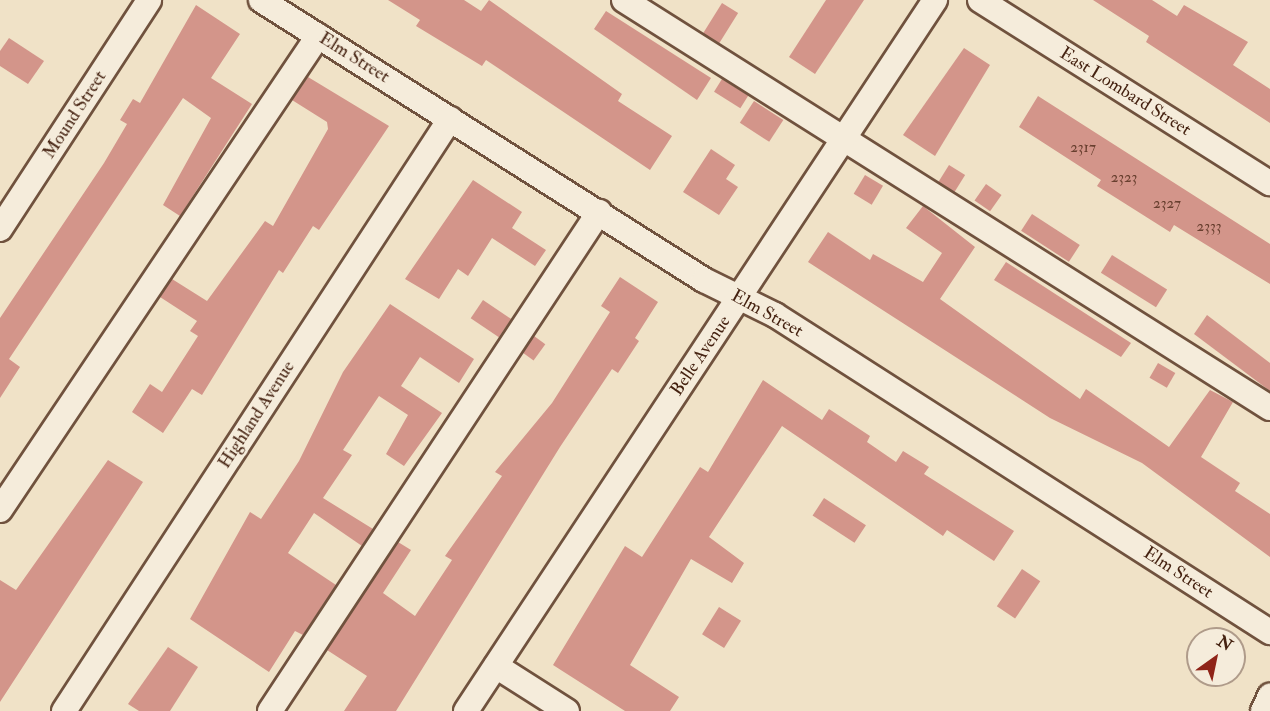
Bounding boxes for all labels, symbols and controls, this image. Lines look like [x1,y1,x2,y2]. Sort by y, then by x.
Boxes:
street label: Elm Street [315,28,393,88]
street label: East Lombard Street [1055,43,1195,141]
street label: Mound Street [39,67,111,163]
house number: 2317 [1070,139,1096,157]
house number: 2323 [1111,169,1137,187]
house number: 2327 [1153,195,1181,213]
house number: 2333 [1197,218,1221,236]
street label: Elm Street [727,285,807,343]
street label: Belle Avenue [666,312,736,400]
street label: Highland Avenue [214,357,300,473]
street label: Elm Street [1139,543,1217,603]
north arrow [1186,627,1246,687]
text: N [1213,631,1236,656]

